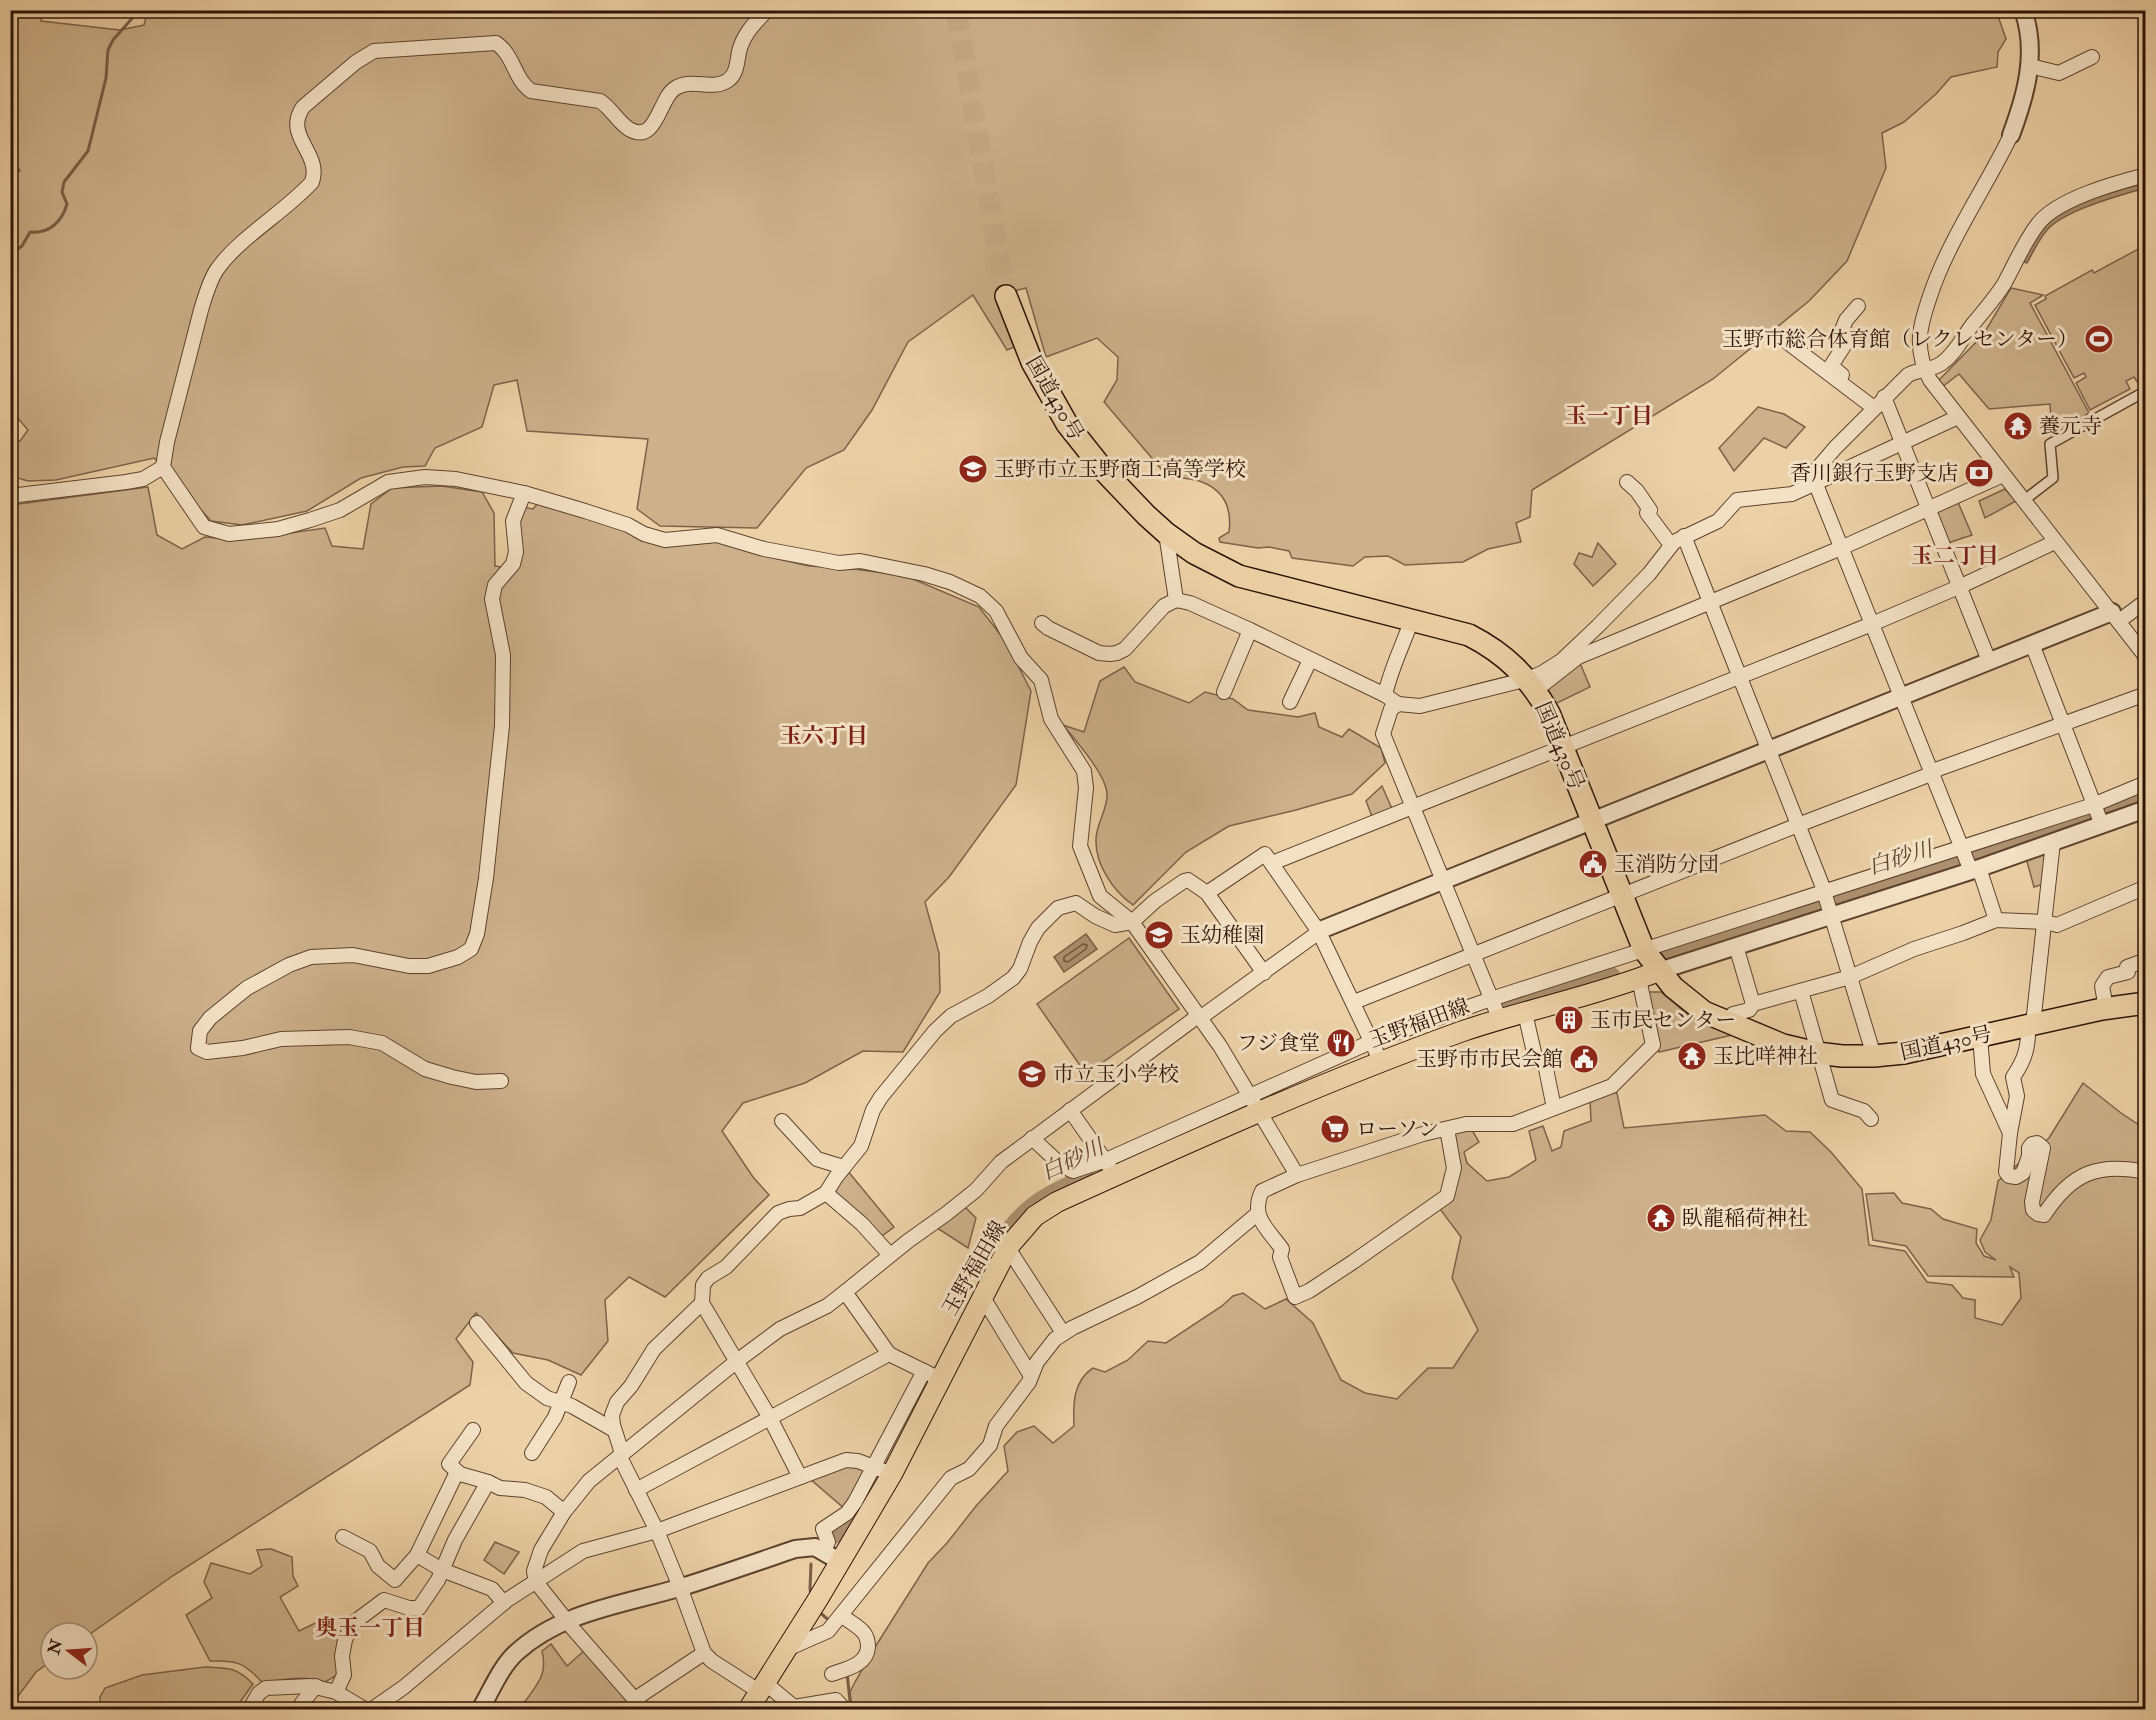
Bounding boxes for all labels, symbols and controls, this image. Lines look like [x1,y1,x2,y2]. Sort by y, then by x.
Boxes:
sports icon: 玉野市総合体育館（レクレセンター） [2083,323,2115,355]
place label: 玉野市総合体育館（レクレセンター） [1722,326,2078,353]
street label: 国道430号 [1020,351,1090,445]
district label: 玉一丁目 [1565,402,1653,430]
temple icon: 養元寺 [2002,410,2034,442]
place label: 養元寺 [2039,413,2102,440]
school or university icon: 玉野市立玉野商工高等学校 [957,453,989,485]
place label: 玉野市立玉野商工高等学校 [994,456,1246,483]
bank icon: 香川銀行玉野支店 [1963,457,1995,489]
place label: 香川銀行玉野支店 [1790,460,1958,487]
district label: 玉二丁目 [1911,542,1999,570]
street label: 国道430号 [1529,698,1590,794]
district label: 玉六丁目 [780,722,868,750]
water label: 白砂川 [1865,834,1938,881]
public building icon: 玉消防分団 [1577,848,1609,880]
place label: 玉消防分団 [1614,851,1719,878]
school or university icon: 玉幼稚園 [1143,919,1175,951]
place label: 玉幼稚園 [1180,922,1264,949]
street label: 玉野福田線 [1365,993,1473,1054]
building icon: 玉市民センター [1553,1004,1585,1036]
place label: 玉市民センター [1590,1007,1736,1034]
street label: 国道430号 [1898,1021,1994,1066]
restaurant icon: フジ食堂 [1325,1027,1357,1059]
place label: フジ食堂 [1237,1030,1320,1057]
temple icon: 玉比咩神社 [1676,1040,1708,1072]
public building icon: 玉野市市民会館 [1568,1043,1600,1075]
place label: 玉比咩神社 [1713,1043,1818,1070]
place label: 玉野市市民会館 [1416,1046,1563,1073]
school or university icon: 市立玉小学校 [1016,1058,1048,1090]
place label: 市立玉小学校 [1053,1061,1179,1088]
supermarket icon: ローソン [1319,1113,1351,1145]
place label: ローソン [1356,1116,1439,1143]
water label: 白砂川 [1037,1132,1110,1187]
temple icon: 臥龍稲荷神社 [1645,1202,1677,1234]
place label: 臥龍稲荷神社 [1682,1205,1808,1232]
street label: 玉野福田線 [936,1216,1012,1320]
district label: 奥玉一丁目 [315,1614,425,1642]
north arrow [39,1621,99,1681]
text: N [44,1636,67,1658]

